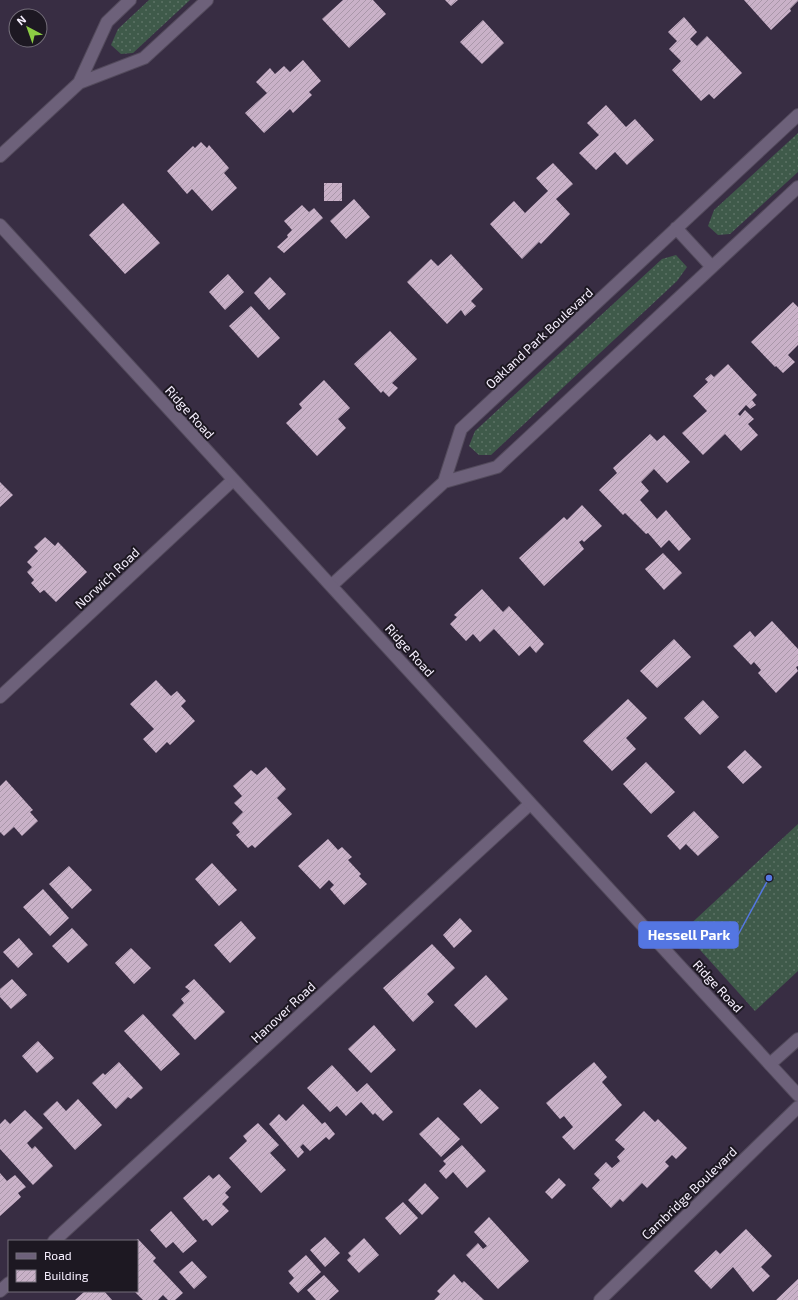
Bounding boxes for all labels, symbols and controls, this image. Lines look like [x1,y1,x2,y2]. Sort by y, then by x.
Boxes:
north arrow [8,8,48,48]
text: N [14,13,28,28]
street label: Oakland Park Boulevard [482,284,596,392]
street label: Ridge Road [162,382,218,442]
street label: Norwich Road [71,544,143,612]
street label: Ridge Road [382,620,438,680]
callout: Hessell Park [639,922,738,948]
text: Hessell Park [648,926,730,943]
street label: Ridge Road [690,957,746,1015]
street label: Hanover Road [247,978,319,1046]
street label: Cambridge Boulevard [638,1143,740,1243]
legend [8,1240,138,1292]
text: Road [44,1248,72,1262]
text: Building [44,1268,89,1282]

